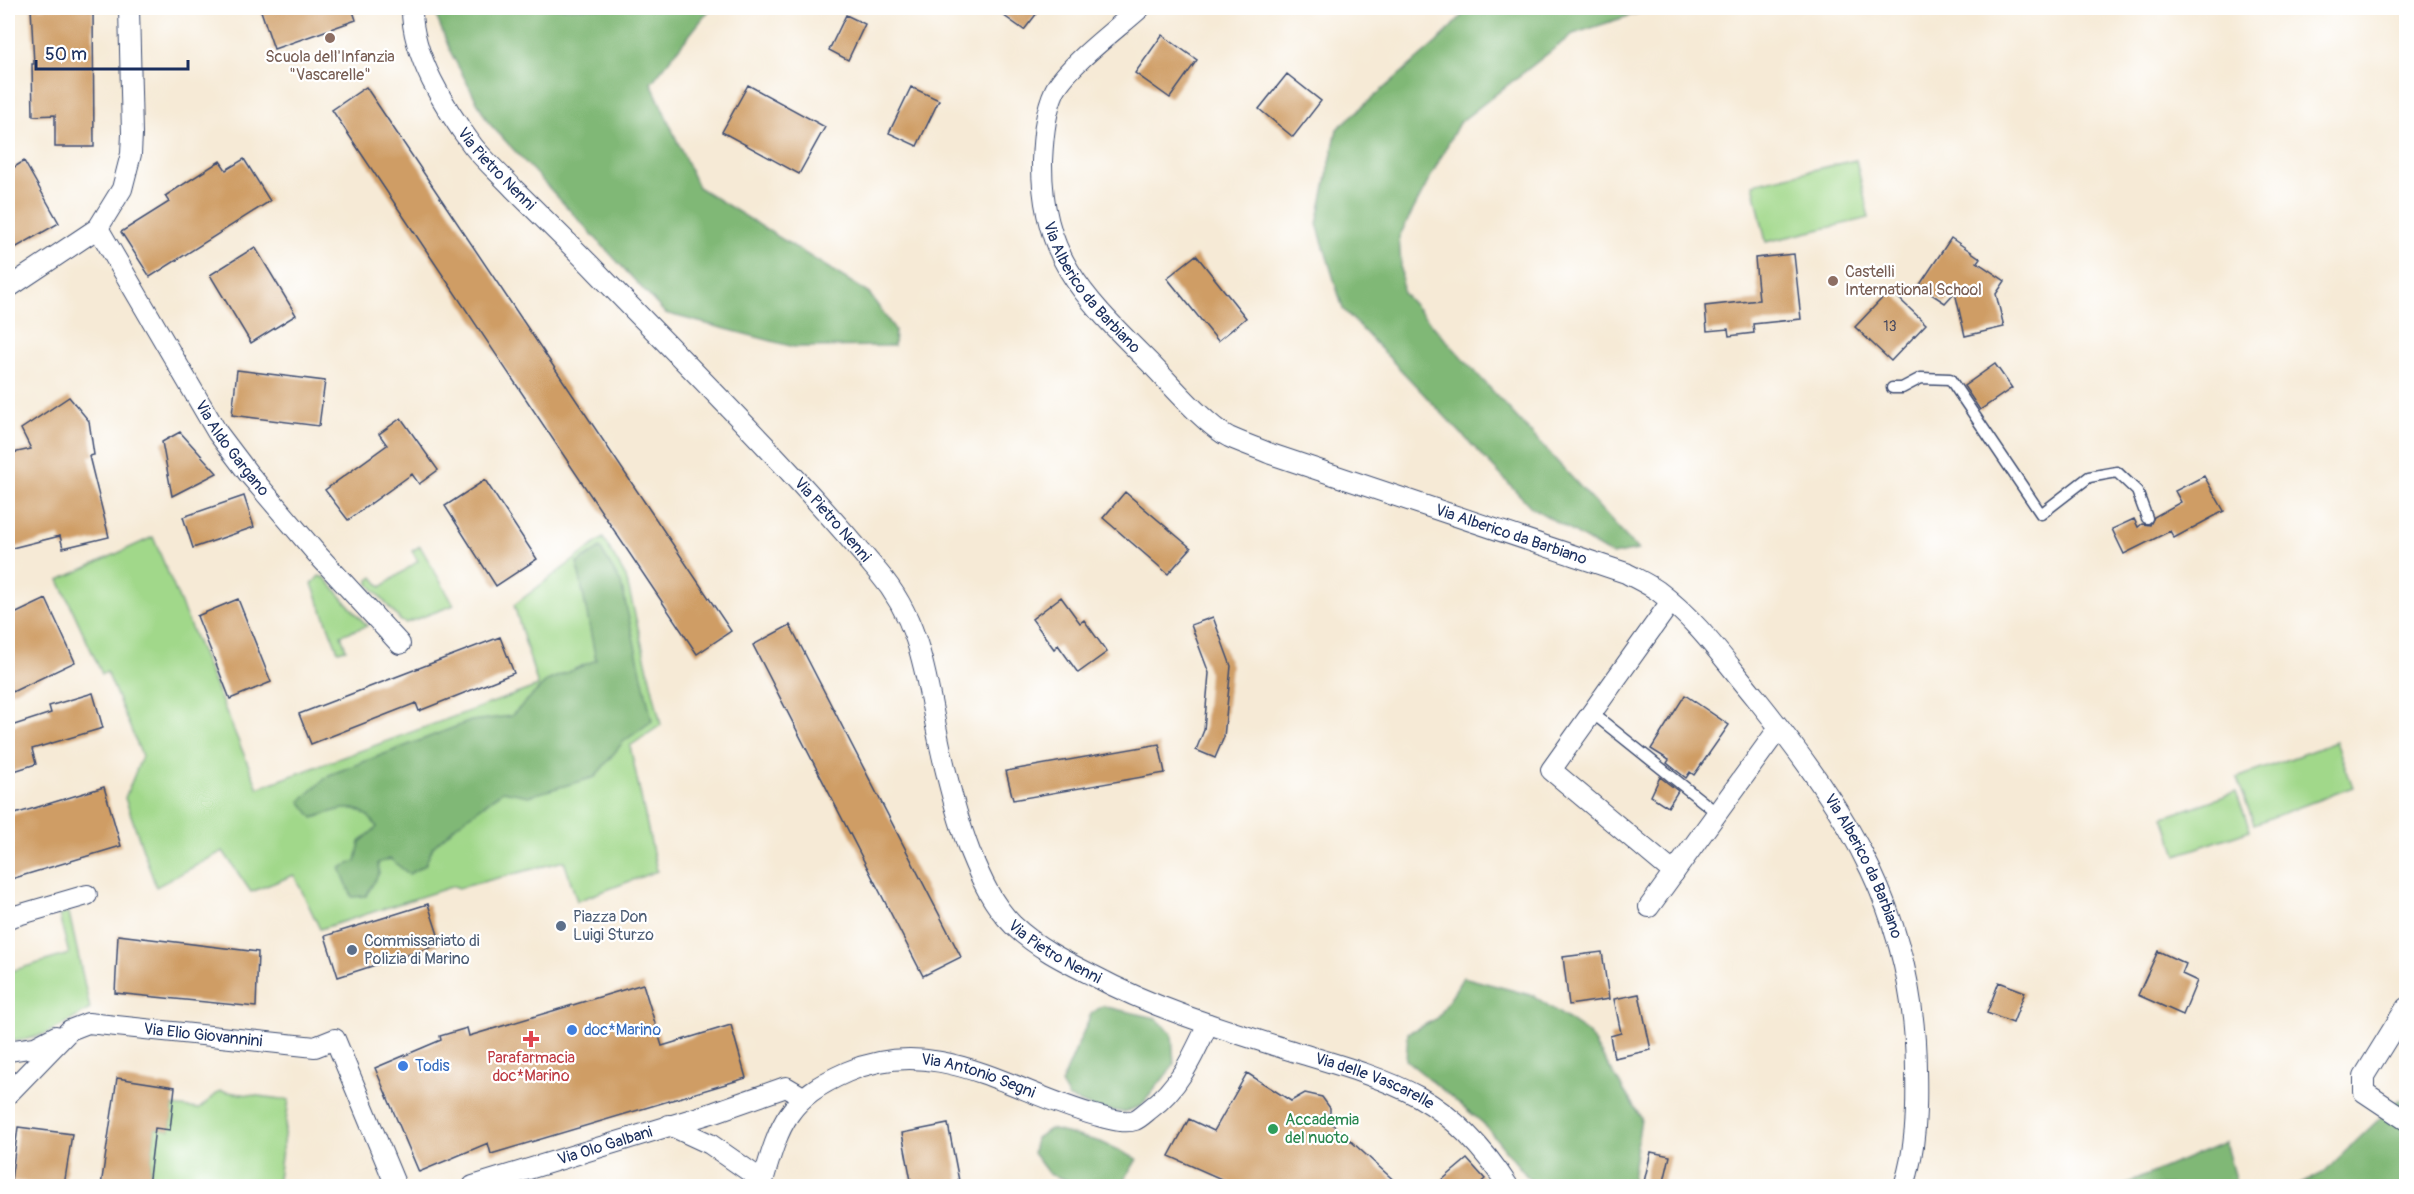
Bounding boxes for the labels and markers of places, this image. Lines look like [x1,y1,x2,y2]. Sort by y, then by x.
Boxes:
marker: Scuola dell'Infanzia "Vascarelle" [323,31,337,45]
place label: Scuola dell'Infanzia "Vascarelle" [265,47,395,85]
place label: Castelli International School [1845,262,1982,300]
marker: Castelli International School [1826,274,1840,288]
place label: Piazza Don Luigi Sturzo [573,907,654,945]
marker: Piazza Don Luigi Sturzo [554,919,568,933]
place label: Commissariato di Polizia di Marino [364,931,480,969]
marker: Commissariato di Polizia di Marino [345,943,359,957]
place label: doc*Marino [584,1020,661,1040]
marker: doc*Marino [565,1023,579,1037]
marker: Parafarmacia doc*Marino [524,1032,538,1046]
place label: Parafarmacia doc*Marino [487,1048,575,1086]
place label: Todis [415,1056,450,1076]
marker: Todis [396,1059,410,1073]
place label: Accademia del nuoto [1285,1110,1359,1148]
marker: Accademia del nuoto [1266,1122,1280,1136]

